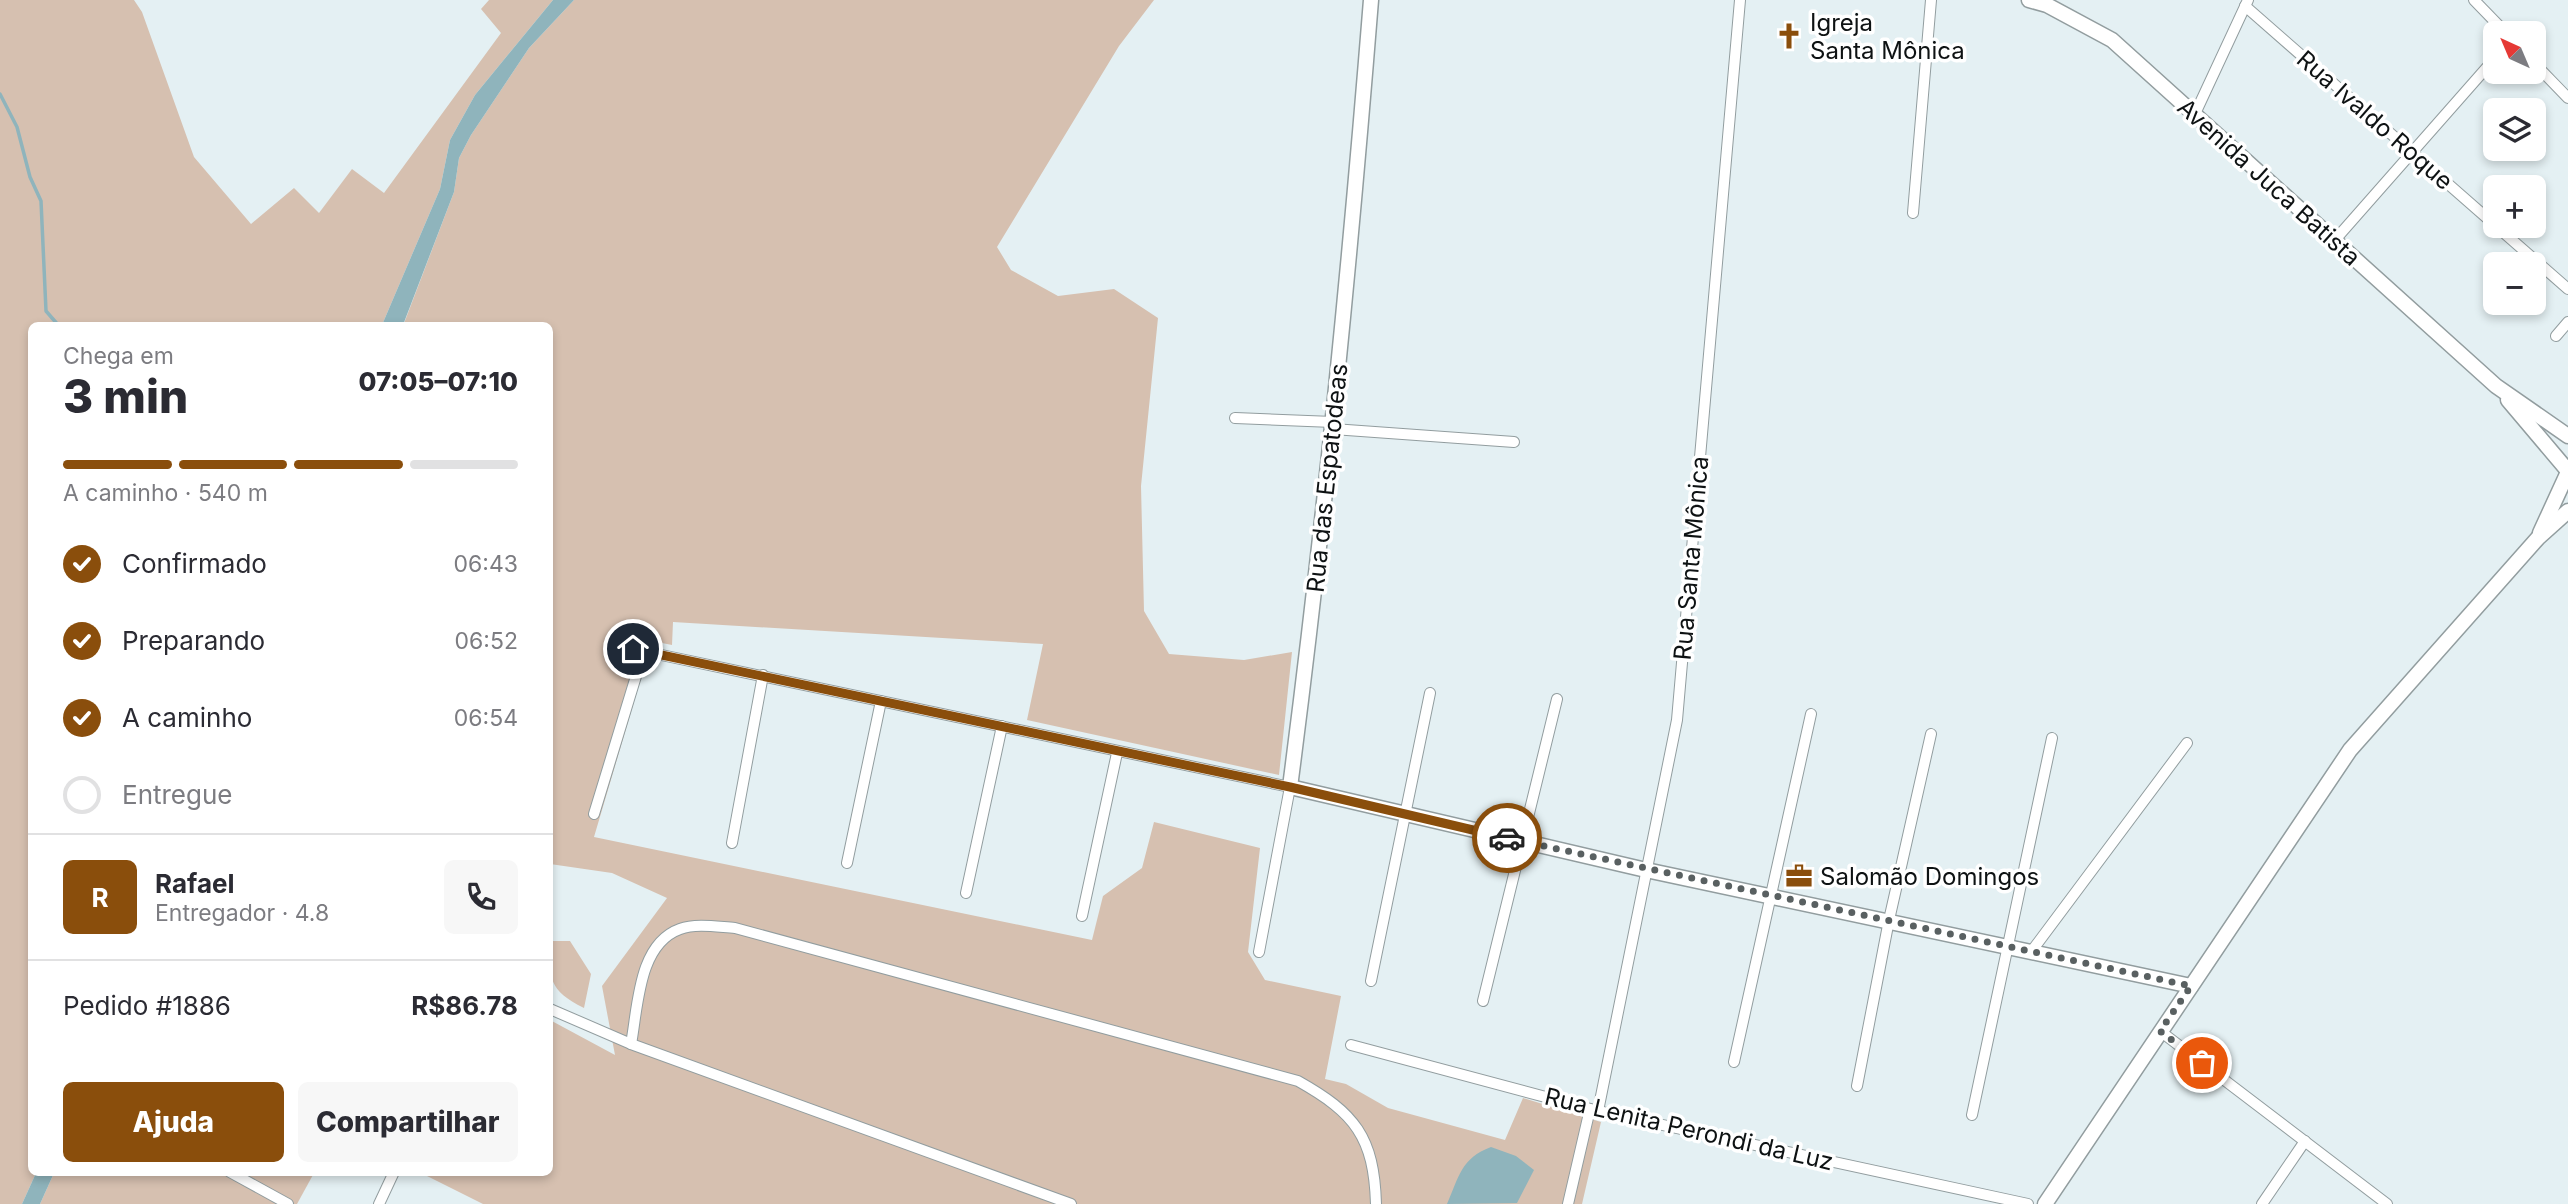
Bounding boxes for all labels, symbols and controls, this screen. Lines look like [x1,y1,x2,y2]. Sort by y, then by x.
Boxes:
place label: Igreja Santa Mônica [1810,8,1965,65]
church icon: Igreja Santa Mônica [1774,21,1804,51]
north arrow [2483,21,2546,84]
map controls [2483,21,2546,315]
street label: Rua Ivaldo Roque [2291,44,2459,196]
street label: Avenida Juca Batista [2172,92,2366,272]
button: layers [2483,98,2546,161]
button: + [2483,175,2546,238]
button: − [2483,252,2546,315]
text: Chega em [63,342,174,370]
street label: Rua das Espatodeas [1301,362,1353,594]
text: 07:05–07:10 [358,366,518,397]
text: 3 min [63,368,188,424]
street label: Rua Santa Mônica [1668,455,1714,661]
text: A caminho · 540 m [63,479,268,507]
icon: check [63,545,101,583]
text: Confirmado [122,548,267,579]
text: 06:43 [454,550,518,578]
pin [603,619,663,679]
icon: check [63,622,101,660]
text: Preparando [122,625,265,656]
text: 06:52 [455,627,518,655]
icon: home [614,630,652,668]
icon: check [63,699,101,737]
text: A caminho [122,702,252,733]
text: 06:54 [454,704,518,732]
text: Entregue [122,779,233,810]
courier [1472,803,1542,873]
icon: car [1488,819,1526,857]
button: phone [444,860,518,934]
office icon: Salomão Domingos [1784,861,1814,891]
place label: Salomão Domingos [1820,862,2039,891]
text: Rafael [155,868,235,899]
text: R [91,882,109,913]
text: Entregador · 4.8 [155,899,329,927]
text: Pedido #1886 [63,990,231,1021]
text: R$86.78 [411,990,518,1021]
pin [2172,1033,2232,1093]
icon: bag [2183,1044,2221,1082]
button: Ajuda [63,1082,284,1162]
button: Compartilhar [298,1082,518,1162]
street label: Rua Lenita Perondi da Luz [1542,1082,1836,1176]

